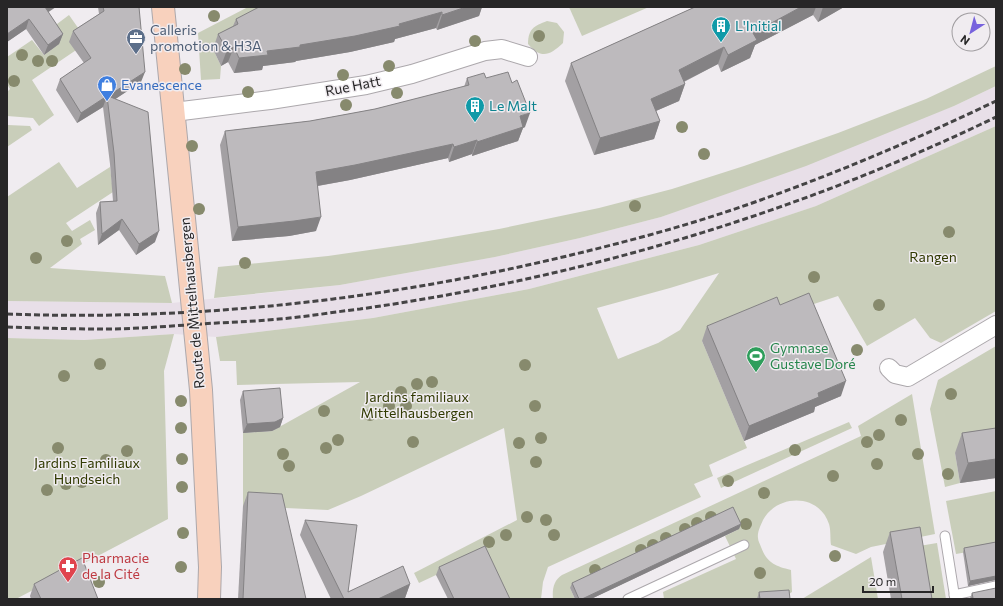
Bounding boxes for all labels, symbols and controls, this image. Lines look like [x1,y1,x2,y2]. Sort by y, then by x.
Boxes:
north arrow [951,12,991,52]
building icon: L'Initial [710,15,732,43]
place label: L'Initial [735,17,782,34]
place label: Calleris promotion & H3A [150,21,262,54]
office icon: Calleris promotion & H3A [125,27,147,55]
text: N [958,33,972,48]
street label: Rue Hatt [324,72,383,99]
shop icon: Evanescence [96,74,118,102]
place label: Evanescence [121,76,202,93]
building icon: Le Malt [464,95,486,123]
place label: Le Malt [489,97,537,114]
street label: Route de Mittelhausbergen [176,217,207,389]
park label: Rangen [909,248,957,265]
place label: Gymnase Gustave Doré [770,339,856,372]
sports icon: Gymnase Gustave Doré [745,345,767,373]
park label: Jardins familiaux Mittelhausbergen [361,388,473,421]
park label: Jardins Familiaux Hundseich [34,454,141,487]
place label: Pharmacie de la Cité [82,549,149,582]
pharmacy icon: Pharmacie de la Cité [57,555,79,583]
scale bar [863,568,933,594]
text: 20 m [869,574,896,588]

